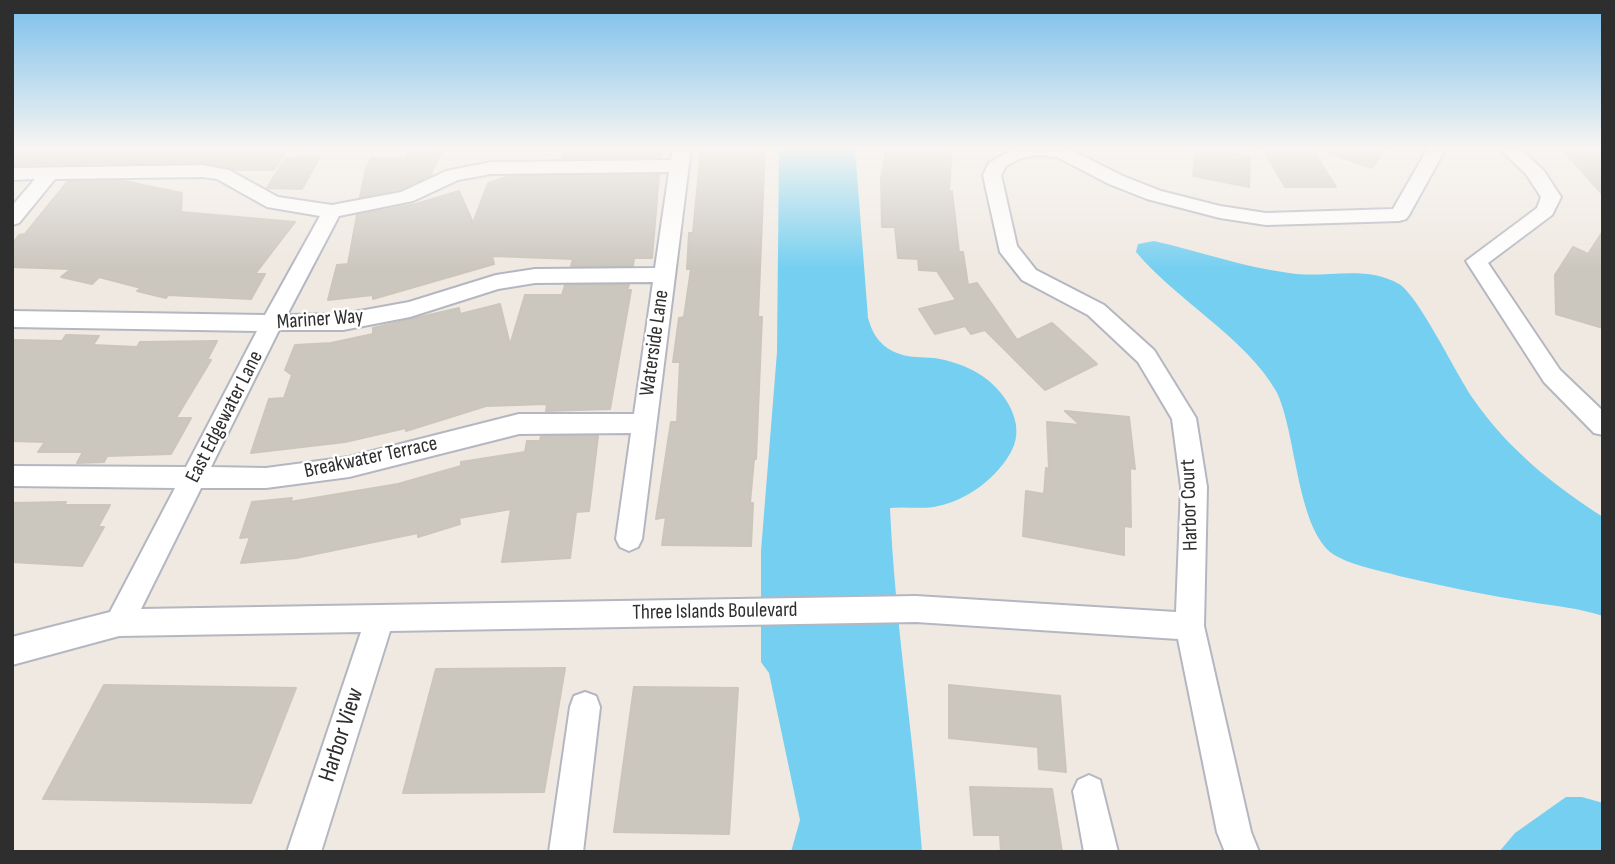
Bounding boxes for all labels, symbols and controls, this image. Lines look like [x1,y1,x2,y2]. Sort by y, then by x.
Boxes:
street label: Waterside Lane [635,288,675,398]
street label: Mariner Way [276,304,364,336]
street label: East Edgewater Lane [181,347,269,487]
street label: Breakwater Terrace [302,432,440,484]
street label: Harbor Court [1176,459,1204,551]
street label: Three Islands Boulevard [632,598,798,626]
street label: Harbor View [313,684,371,786]

